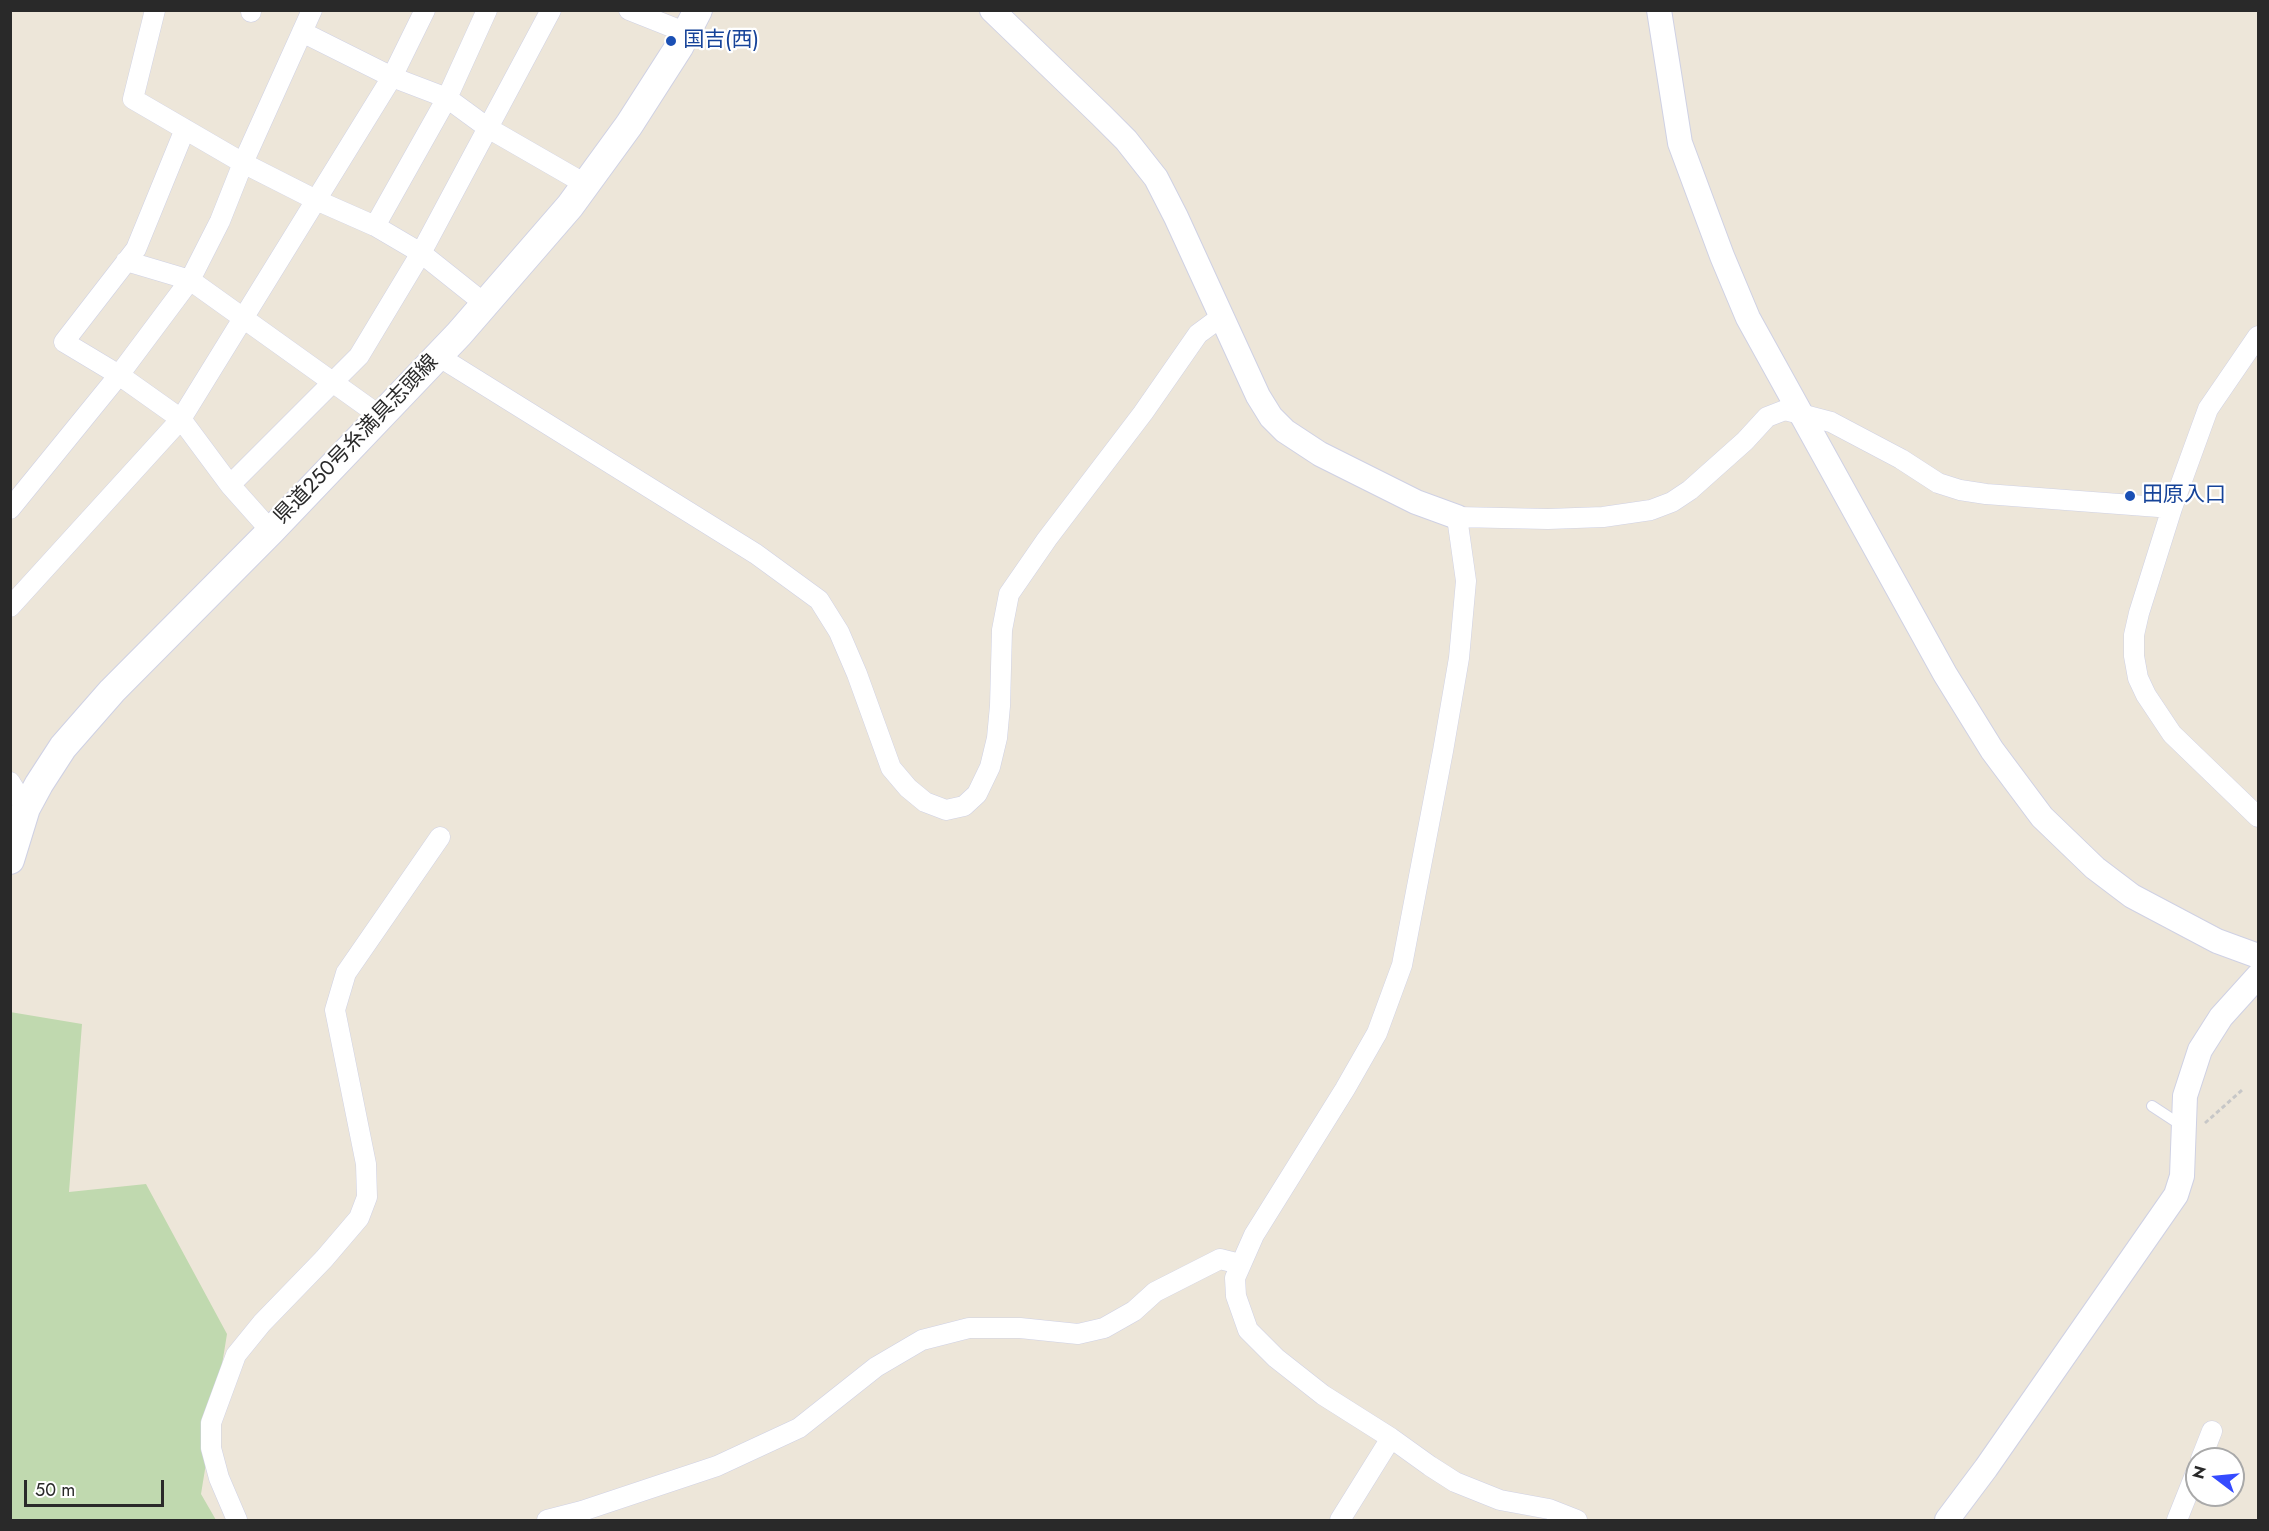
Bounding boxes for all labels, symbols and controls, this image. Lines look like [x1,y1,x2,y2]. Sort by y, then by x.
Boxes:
place label: 国吉(西) [683,28,759,54]
marker: 国吉(西) [664,34,678,48]
street label: 県道250号糸満具志頭線 [270,350,444,530]
place label: 田原入口 [2142,483,2226,509]
marker: 田原入口 [2123,489,2137,503]
north arrow [2185,1447,2245,1507]
text: N [2186,1463,2212,1482]
scale bar [27,1468,166,1506]
text: 50 m [35,1477,75,1503]

